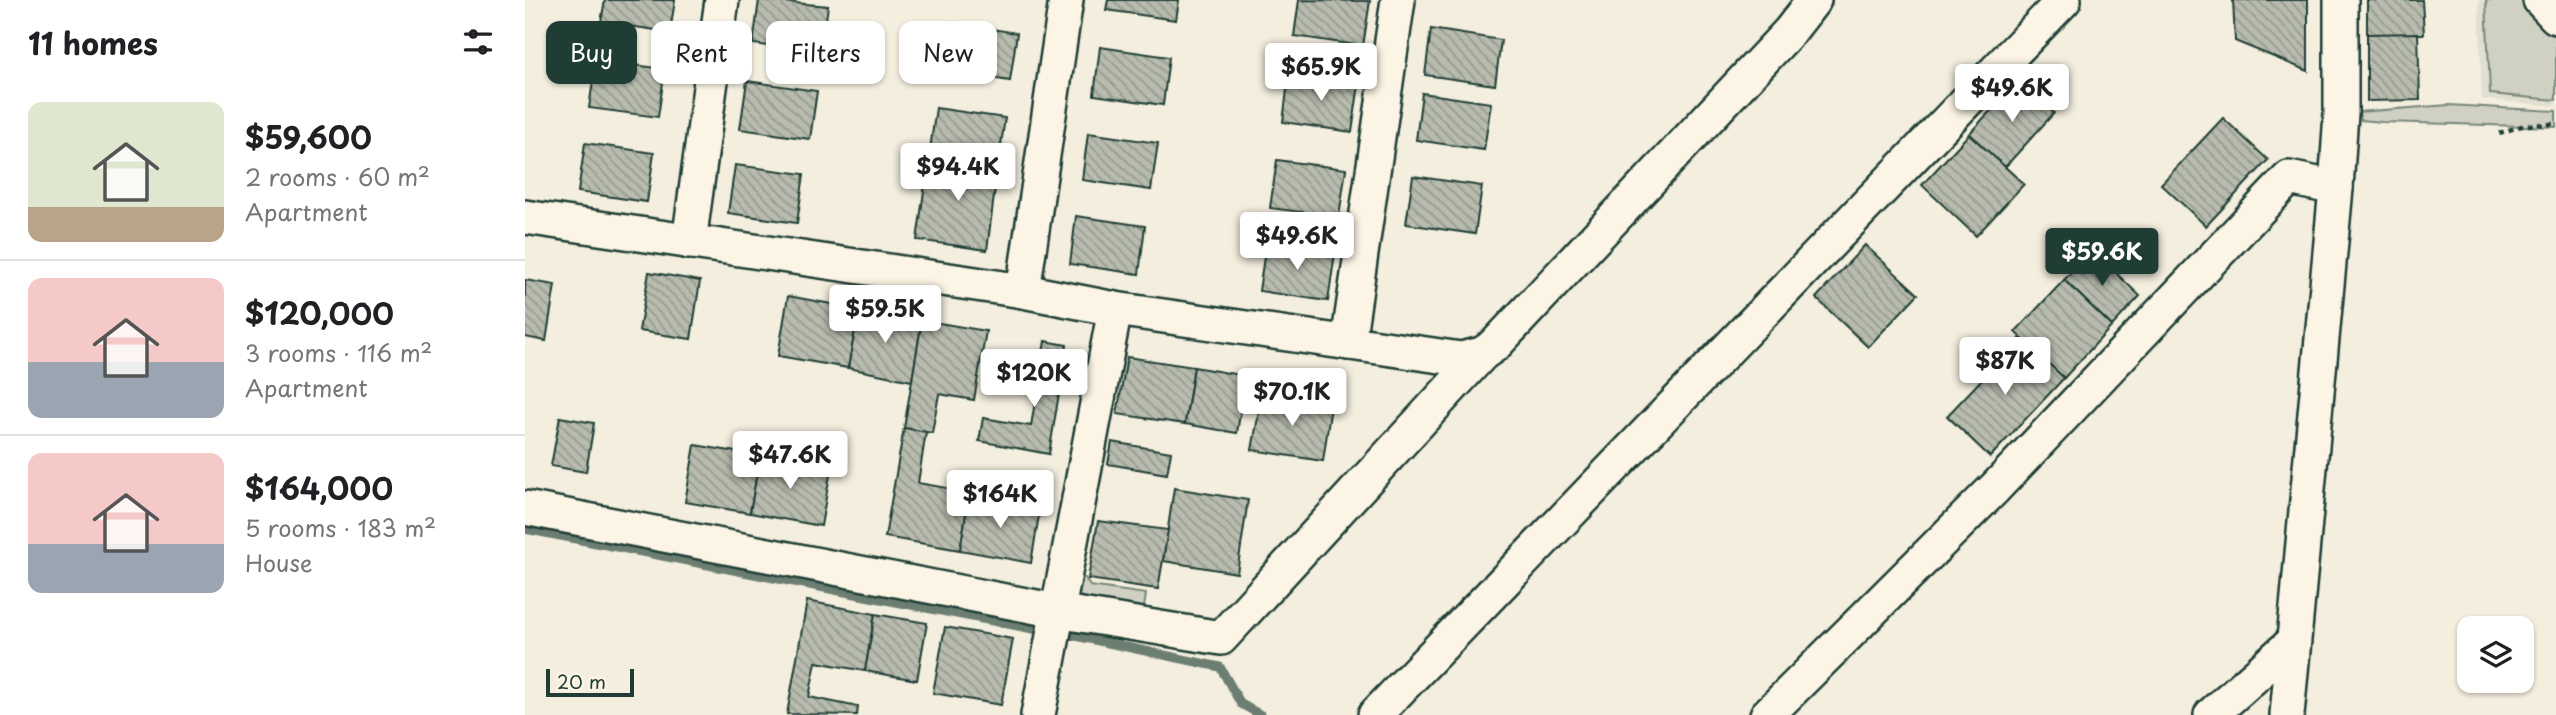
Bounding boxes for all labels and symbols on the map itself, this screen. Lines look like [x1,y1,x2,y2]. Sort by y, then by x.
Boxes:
pin: $65.9K [1264,43,1378,103]
pin: $49.6K [1955,64,2069,124]
pin: $94.4K [901,144,1015,203]
pin: $49.6K [1240,212,1354,272]
pin: $59.6K [2045,229,2159,288]
pin: $59.5K [828,286,942,345]
pin: $87K [1964,338,2046,397]
pin: $120K [985,350,1083,409]
pin: $70.1K [1235,368,1349,428]
pin: $47.6K [733,432,847,491]
pin: $164K [951,470,1049,530]
scale bar [546,666,633,698]

